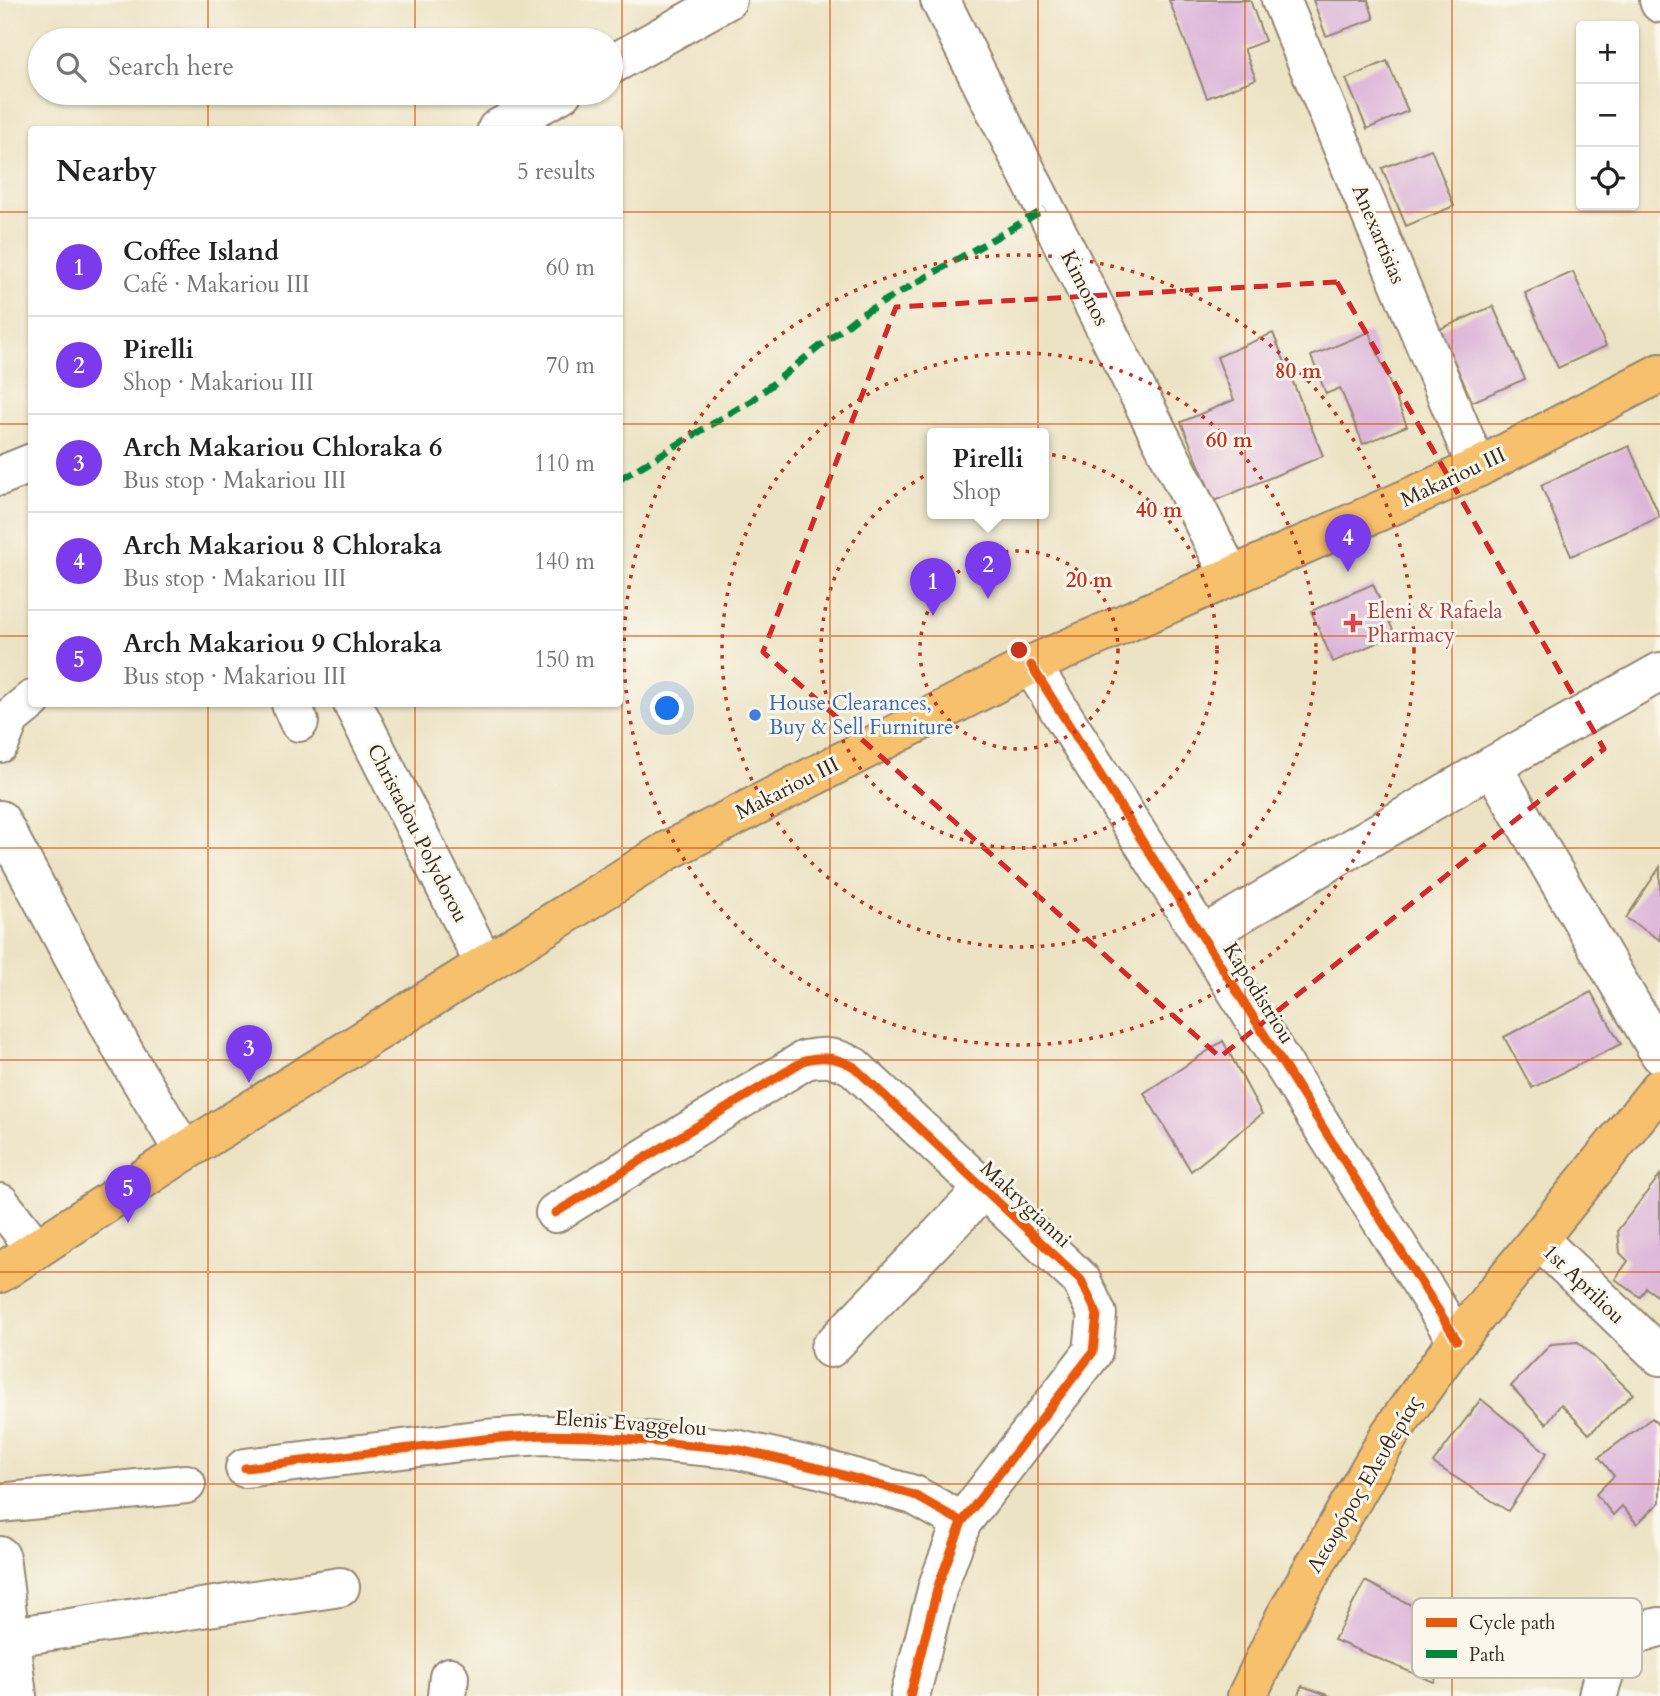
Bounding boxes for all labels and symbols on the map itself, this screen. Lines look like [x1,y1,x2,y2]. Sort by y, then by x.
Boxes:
street label: Anexartisias [1345,180,1412,288]
street label: Kimonos [1053,246,1116,331]
text: 80 m [1275,357,1322,386]
text: 60 m [1206,426,1253,455]
street label: Makariou III [1396,440,1510,514]
text: 40 m [1136,496,1183,525]
pin: 4 [1325,514,1371,572]
pin: 2 [965,541,1011,599]
pin: 1 [910,558,956,616]
text: 20 m [1066,566,1113,595]
place label: Eleni & Rafaela Pharmacy [1367,597,1503,650]
marker: Eleni & Rafaela Pharmacy [1345,615,1361,631]
centre of rings [1007,638,1031,662]
place label: House Clearances, Buy & Sell Furniture [769,689,954,742]
your location [650,691,684,725]
marker: House Clearances, Buy & Sell Furniture [747,707,763,723]
street label: Christadou Polydorou [360,739,475,928]
street label: Makariou III [730,750,844,827]
street label: Kapodistriou [1216,937,1301,1049]
pin: 3 [226,1025,272,1083]
street label: Makrygianni [974,1154,1078,1254]
pin: 5 [105,1165,151,1223]
street label: 1st Apriliou [1536,1238,1631,1331]
street label: Λεωφόρος Ελευθερίας [1300,1390,1429,1578]
street label: Elenis Evaggelou [554,1404,708,1443]
legend [1412,1598,1642,1678]
text: Cycle path [1469,1610,1556,1636]
text: Path [1469,1642,1505,1668]

